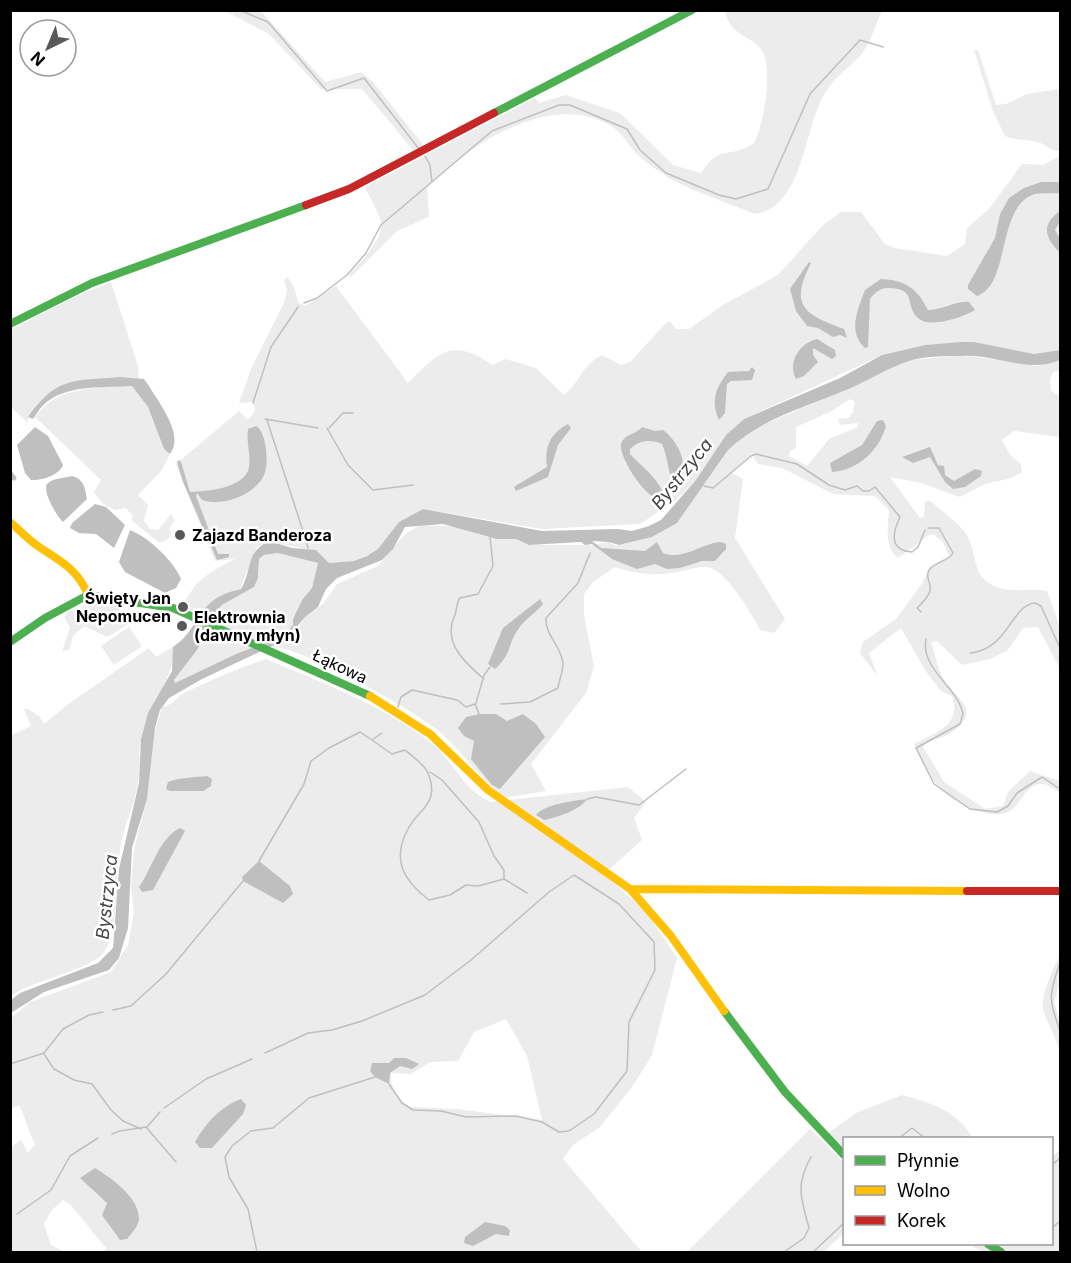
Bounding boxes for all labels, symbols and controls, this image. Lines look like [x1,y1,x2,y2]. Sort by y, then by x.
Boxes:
north arrow [18,18,78,78]
text: N [26,47,49,70]
water label: Bystrzyca [647,434,717,513]
place label: Zajazd Banderoza [192,525,332,545]
marker: Zajazd Banderoza [173,528,187,542]
place label: Święty Jan Nepomucen [76,588,171,626]
marker: Święty Jan Nepomucen [176,600,190,614]
place label: Elektrownia (dawny młyn) [194,607,301,645]
marker: Elektrownia (dawny młyn) [175,619,189,633]
street label: Łąkowa [309,645,371,687]
water label: Bystrzyca [92,854,121,940]
legend [843,1137,1053,1245]
text: Płynnie [897,1150,959,1171]
text: Wolno [897,1180,950,1201]
text: Korek [897,1210,946,1231]

